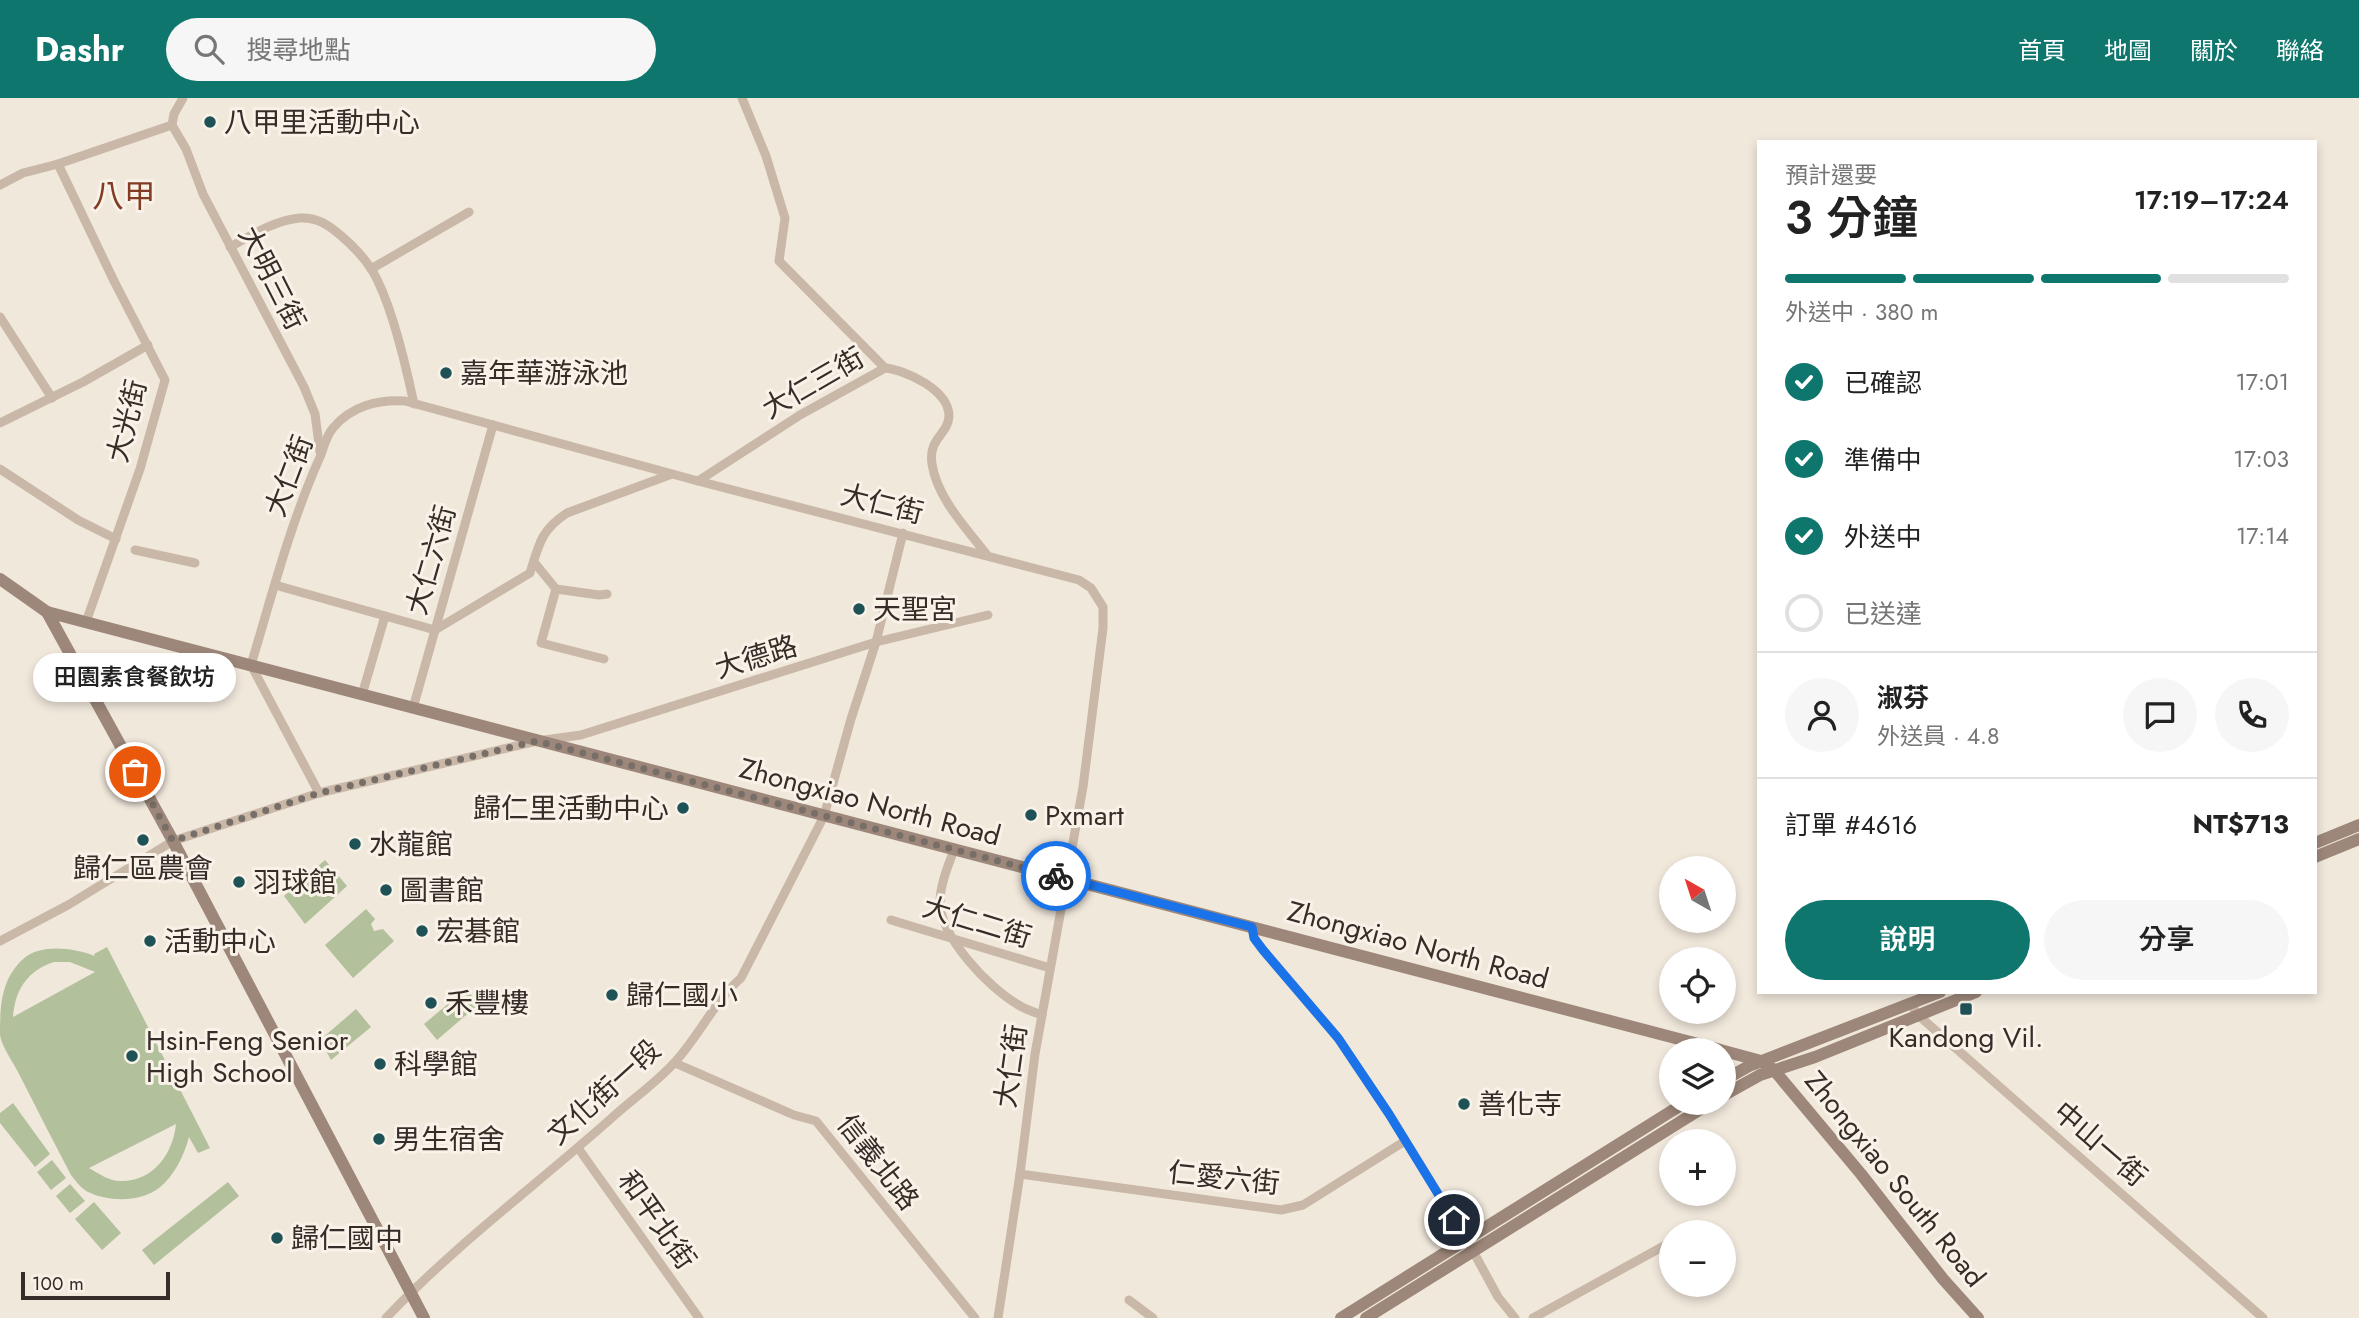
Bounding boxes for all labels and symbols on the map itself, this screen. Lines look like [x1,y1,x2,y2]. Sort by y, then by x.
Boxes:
place label: 八甲里活動中心 [224,102,420,143]
marker: 八甲里活動中心 [202,114,218,130]
district label: 八甲 [92,173,156,219]
street label: 大明三街 [228,219,316,337]
street label: 大仁三街 [754,337,872,429]
place label: 嘉年華游泳池 [460,353,628,394]
marker: 嘉年華游泳池 [438,365,454,381]
street label: 大光街 [97,375,157,467]
street label: 大仁街 [255,429,323,523]
street label: 大仁街 [836,474,928,534]
street label: 大仁六街 [396,501,466,619]
place label: 天聖宮 [873,589,957,630]
marker: 天聖宮 [851,601,867,617]
street label: 大德路 [710,625,802,689]
callout: 田園素食餐飲坊 [33,653,236,702]
pin [105,742,165,802]
street label: Zhongxiao North Road [735,747,1005,857]
place label: 歸仁里活動中心 [473,788,669,829]
place label: Pxmart [1045,795,1124,836]
marker: 歸仁里活動中心 [675,800,691,816]
marker: Pxmart [1023,807,1039,823]
place label: 水龍館 [369,824,453,865]
marker: 歸仁區農會 [135,832,151,848]
marker: 水龍館 [347,836,363,852]
courier [1021,841,1091,911]
place label: 歸仁區農會 [73,848,213,889]
north arrow [1659,856,1736,933]
place label: 羽球館 [253,862,337,903]
place label: 圖書館 [400,870,484,911]
marker: 羽球館 [231,874,247,890]
marker: 圖書館 [378,882,394,898]
street label: 大仁二街 [917,886,1037,958]
street label: Zhongxiao North Road [1283,890,1553,1000]
place label: 宏碁館 [436,911,520,952]
place label: 活動中心 [164,921,276,962]
marker: 宏碁館 [414,923,430,939]
marker: 活動中心 [142,933,158,949]
place label: 歸仁國小 [626,975,738,1016]
place label: 禾豐樓 [445,983,529,1024]
marker: 歸仁國小 [604,987,620,1003]
marker: 禾豐樓 [423,995,439,1011]
marker: Kandong Vil. [1958,1001,1974,1017]
place label: Kandong Vil. [1889,1017,2043,1058]
place label: Hsin-Feng Senior High School [146,1020,349,1093]
street label: 大仁街 [985,1022,1037,1110]
street label: 文化街一段 [538,1030,670,1154]
place label: 科學館 [394,1044,478,1085]
marker: Hsin-Feng Senior High School [124,1048,140,1064]
marker: 科學館 [372,1056,388,1072]
street label: Zhongxiao South Road [1795,1062,1995,1296]
place label: 善化寺 [1478,1084,1562,1125]
street label: 中山一街 [2044,1092,2156,1196]
marker: 善化寺 [1456,1096,1472,1112]
street label: 信義北路 [827,1105,929,1219]
place label: 男生宿舍 [393,1119,505,1160]
marker: 男生宿舍 [371,1131,387,1147]
street label: 仁愛六街 [1166,1152,1282,1204]
street label: 和平北街 [608,1162,706,1278]
pin [1424,1190,1484,1250]
place label: 歸仁國中 [291,1218,403,1259]
marker: 歸仁國中 [269,1230,285,1246]
scale bar [21,1269,170,1301]

